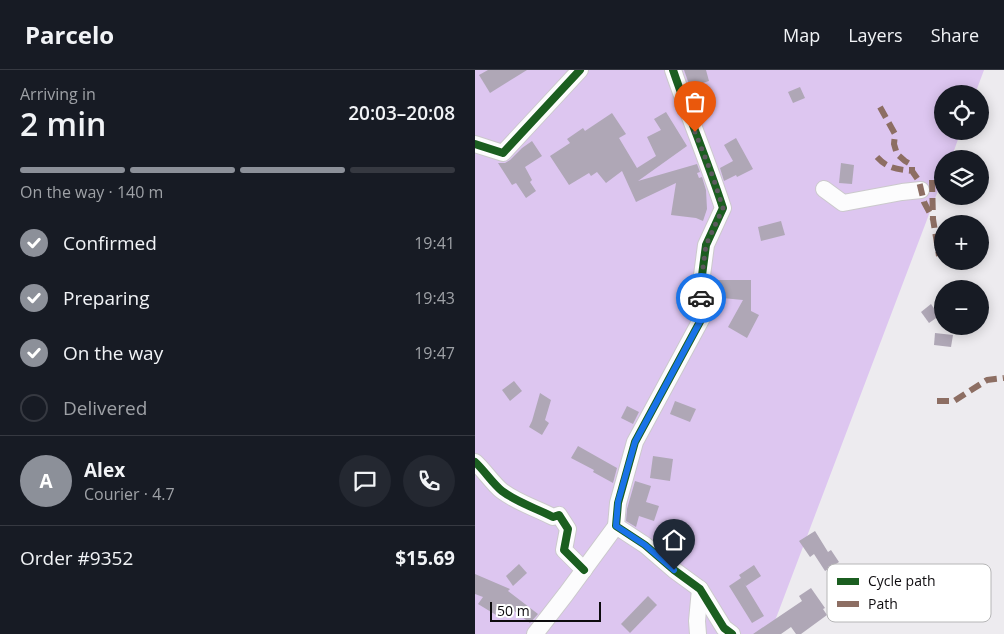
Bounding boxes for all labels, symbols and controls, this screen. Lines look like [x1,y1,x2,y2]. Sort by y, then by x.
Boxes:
text: Parcelo [25,18,114,51]
text: Map [783,23,820,47]
text: Layers [848,23,903,47]
text: Share [931,23,979,47]
pin [674,81,716,132]
text: Arriving in [20,83,96,105]
map controls [934,85,989,335]
button: locate [934,85,989,140]
icon: bag [681,88,709,116]
text: 20:03–20:08 [348,100,455,126]
text: 2 min [20,102,106,145]
button: layers [934,150,989,205]
text: On the way · 140 m [20,181,163,203]
button: + [934,215,989,270]
icon: check [20,229,48,257]
text: Confirmed [63,230,157,256]
text: 19:41 [414,232,455,254]
courier [676,273,726,323]
button: − [934,280,989,335]
icon: check [20,284,48,312]
icon: car [687,284,715,312]
text: Preparing [63,285,150,311]
text: 19:43 [414,287,455,309]
icon: check [20,339,48,367]
text: On the way [63,340,163,366]
text: 19:47 [414,342,455,364]
text: Delivered [63,395,147,421]
button: chat [339,455,391,507]
button: phone [403,455,455,507]
text: Alex [84,457,125,483]
text: A [39,468,53,494]
text: Courier · 4.7 [84,483,175,505]
pin [653,519,695,570]
icon: home [660,526,688,554]
text: Order #9352 [20,545,133,571]
text: $15.69 [395,545,455,571]
legend [827,564,991,622]
text: Cycle path [868,571,936,590]
text: Path [868,594,898,613]
scale bar [490,599,601,622]
text: 50 m [497,601,530,620]

